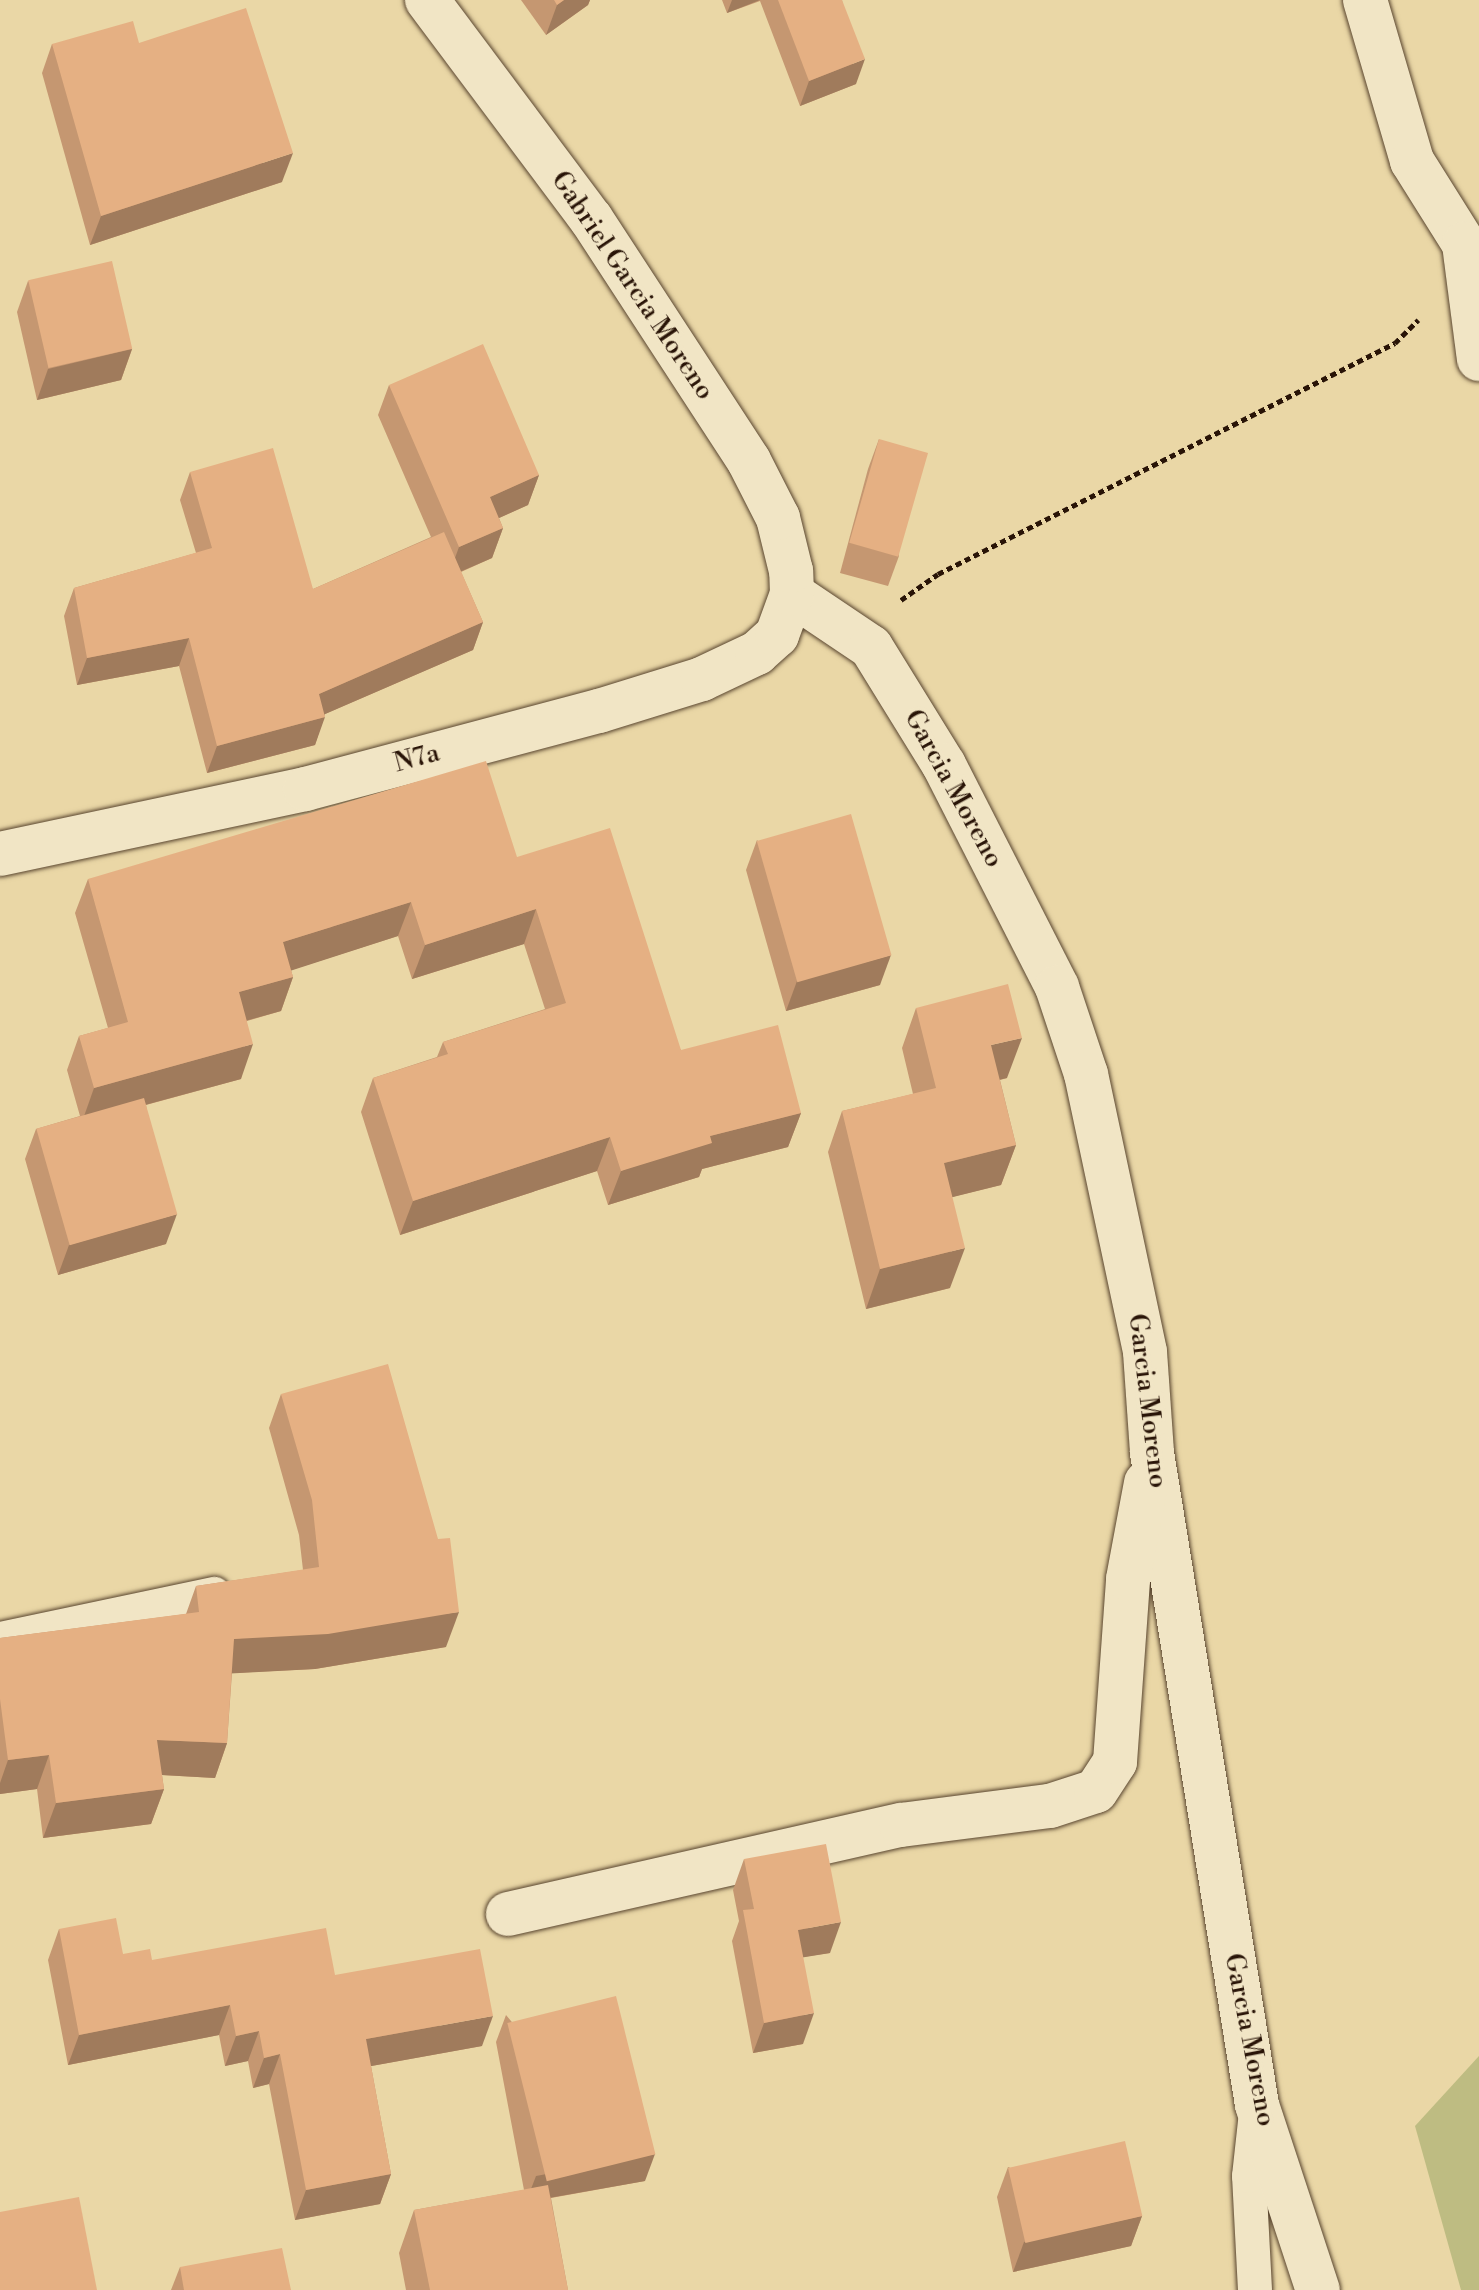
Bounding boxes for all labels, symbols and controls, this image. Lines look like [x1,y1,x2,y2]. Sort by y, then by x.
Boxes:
street label: Gabriel Garcia Moreno [544,166,720,406]
street label: Garcia Moreno [897,705,1009,873]
street label: N7a [391,738,443,780]
street label: Garcia Moreno [1121,1312,1173,1490]
street label: Garcia Moreno [1217,1951,1281,2129]

